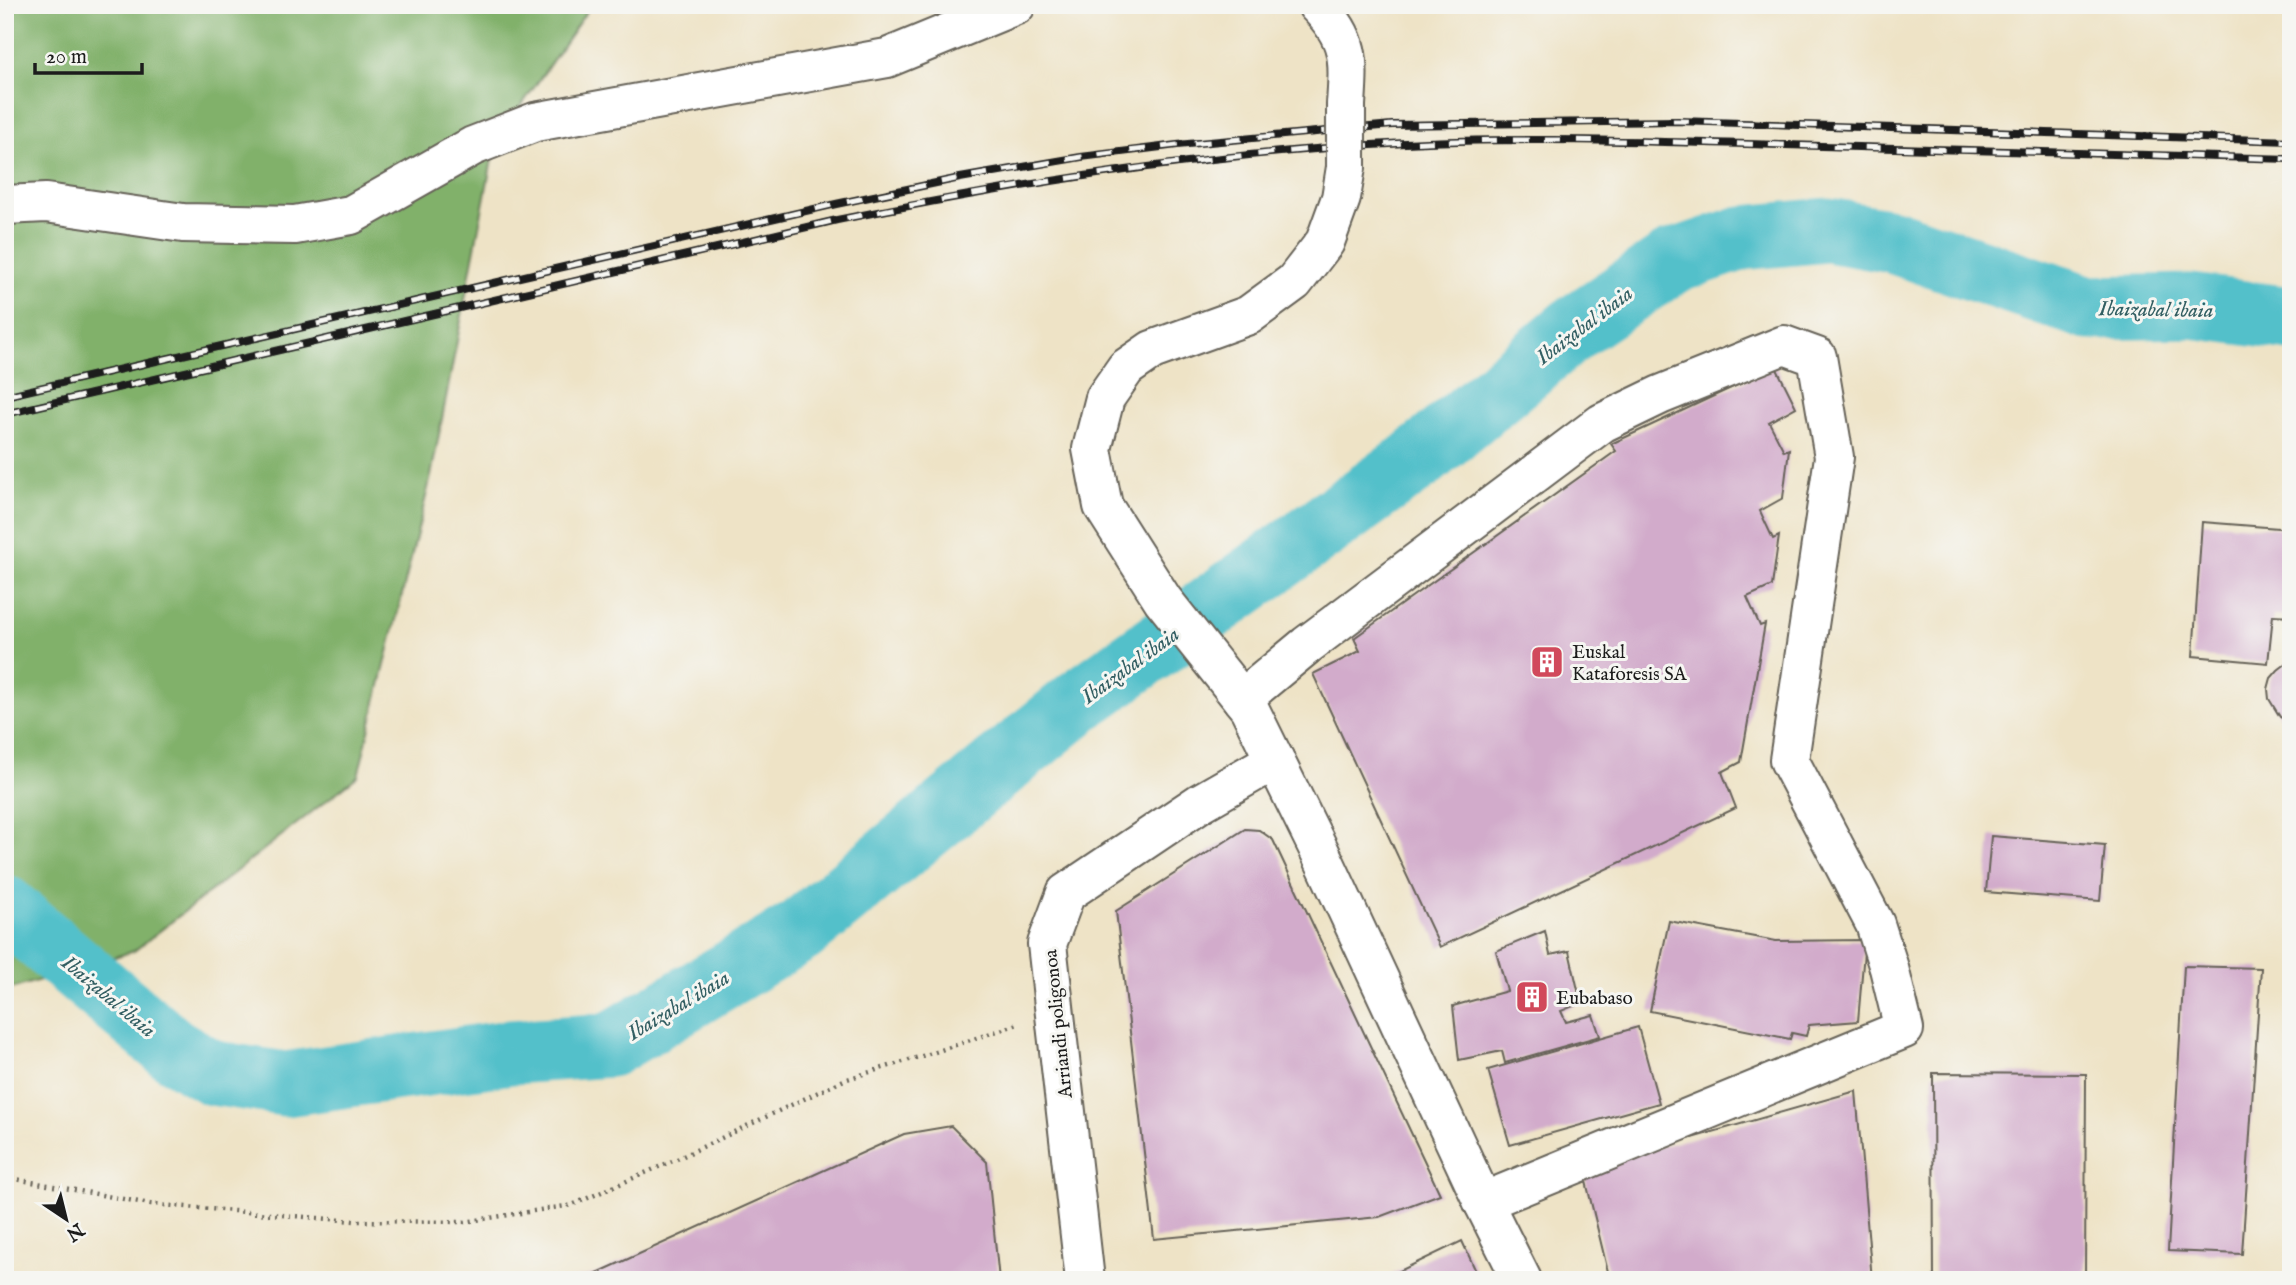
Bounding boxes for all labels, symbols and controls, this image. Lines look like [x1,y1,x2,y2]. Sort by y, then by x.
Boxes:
scale bar [35,32,142,76]
text: 20 m [46,44,87,71]
water label: Ibaizabal ibaia [1530,281,1639,372]
water label: Ibaizabal ibaia [2097,296,2214,325]
water label: Ibaizabal ibaia [1076,622,1185,711]
place label: Euskal Kataforesis SA [1572,641,1688,687]
building icon: Euskal Kataforesis SA [1528,643,1566,681]
street label: Arriandi poligonoa [1039,948,1079,1100]
water label: Ibaizabal ibaia [55,949,161,1044]
water label: Ibaizabal ibaia [622,965,735,1048]
building icon: Eubabaso [1513,978,1551,1016]
place label: Eubabaso [1556,987,1633,1011]
north arrow [32,1184,102,1254]
text: N [61,1216,89,1246]

